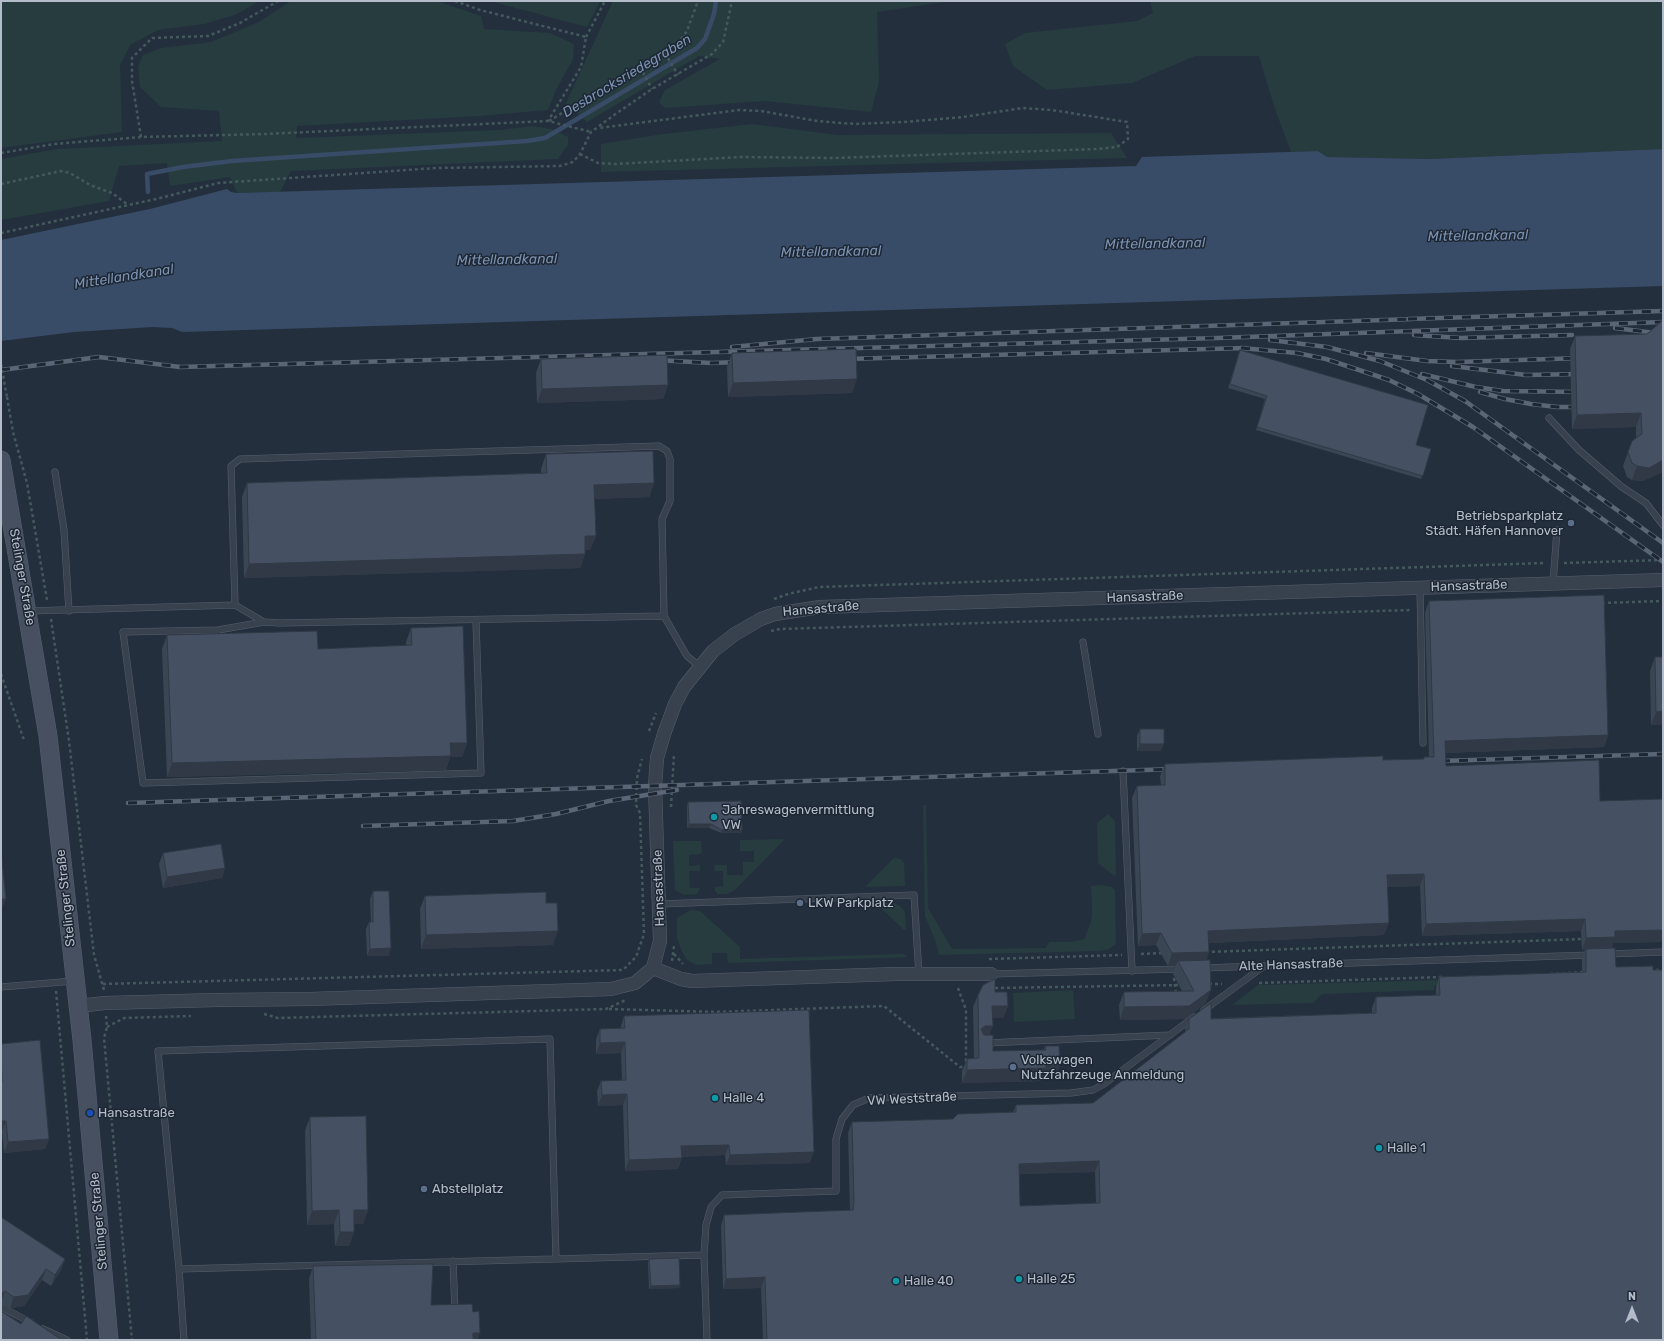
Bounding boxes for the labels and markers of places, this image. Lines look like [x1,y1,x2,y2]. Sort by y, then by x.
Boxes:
place label: Betriebsparkplatz Städt. Häfen Hannover [1425,508,1563,539]
marker: Betriebsparkplatz Städt. Häfen Hannover [1566,518,1576,528]
place label: Jahreswagenvermittlung VW [722,802,875,833]
marker: Jahreswagenvermittlung VW [709,812,719,822]
place label: LKW Parkplatz [808,895,893,911]
marker: LKW Parkplatz [795,898,805,908]
place label: Volkswagen Nutzfahrzeuge Anmeldung [1021,1052,1184,1083]
marker: Volkswagen Nutzfahrzeuge Anmeldung [1008,1062,1018,1072]
place label: Halle 4 [723,1090,764,1106]
marker: Halle 4 [710,1093,720,1103]
place label: Hansastraße [98,1105,175,1121]
marker: Hansastraße [85,1108,95,1118]
place label: Halle 1 [1387,1140,1426,1156]
marker: Halle 1 [1374,1143,1384,1153]
place label: Abstellplatz [432,1181,503,1197]
marker: Abstellplatz [419,1184,429,1194]
place label: Halle 25 [1027,1271,1076,1287]
place label: Halle 40 [904,1273,954,1289]
marker: Halle 25 [1014,1274,1024,1284]
marker: Halle 40 [891,1276,901,1286]

